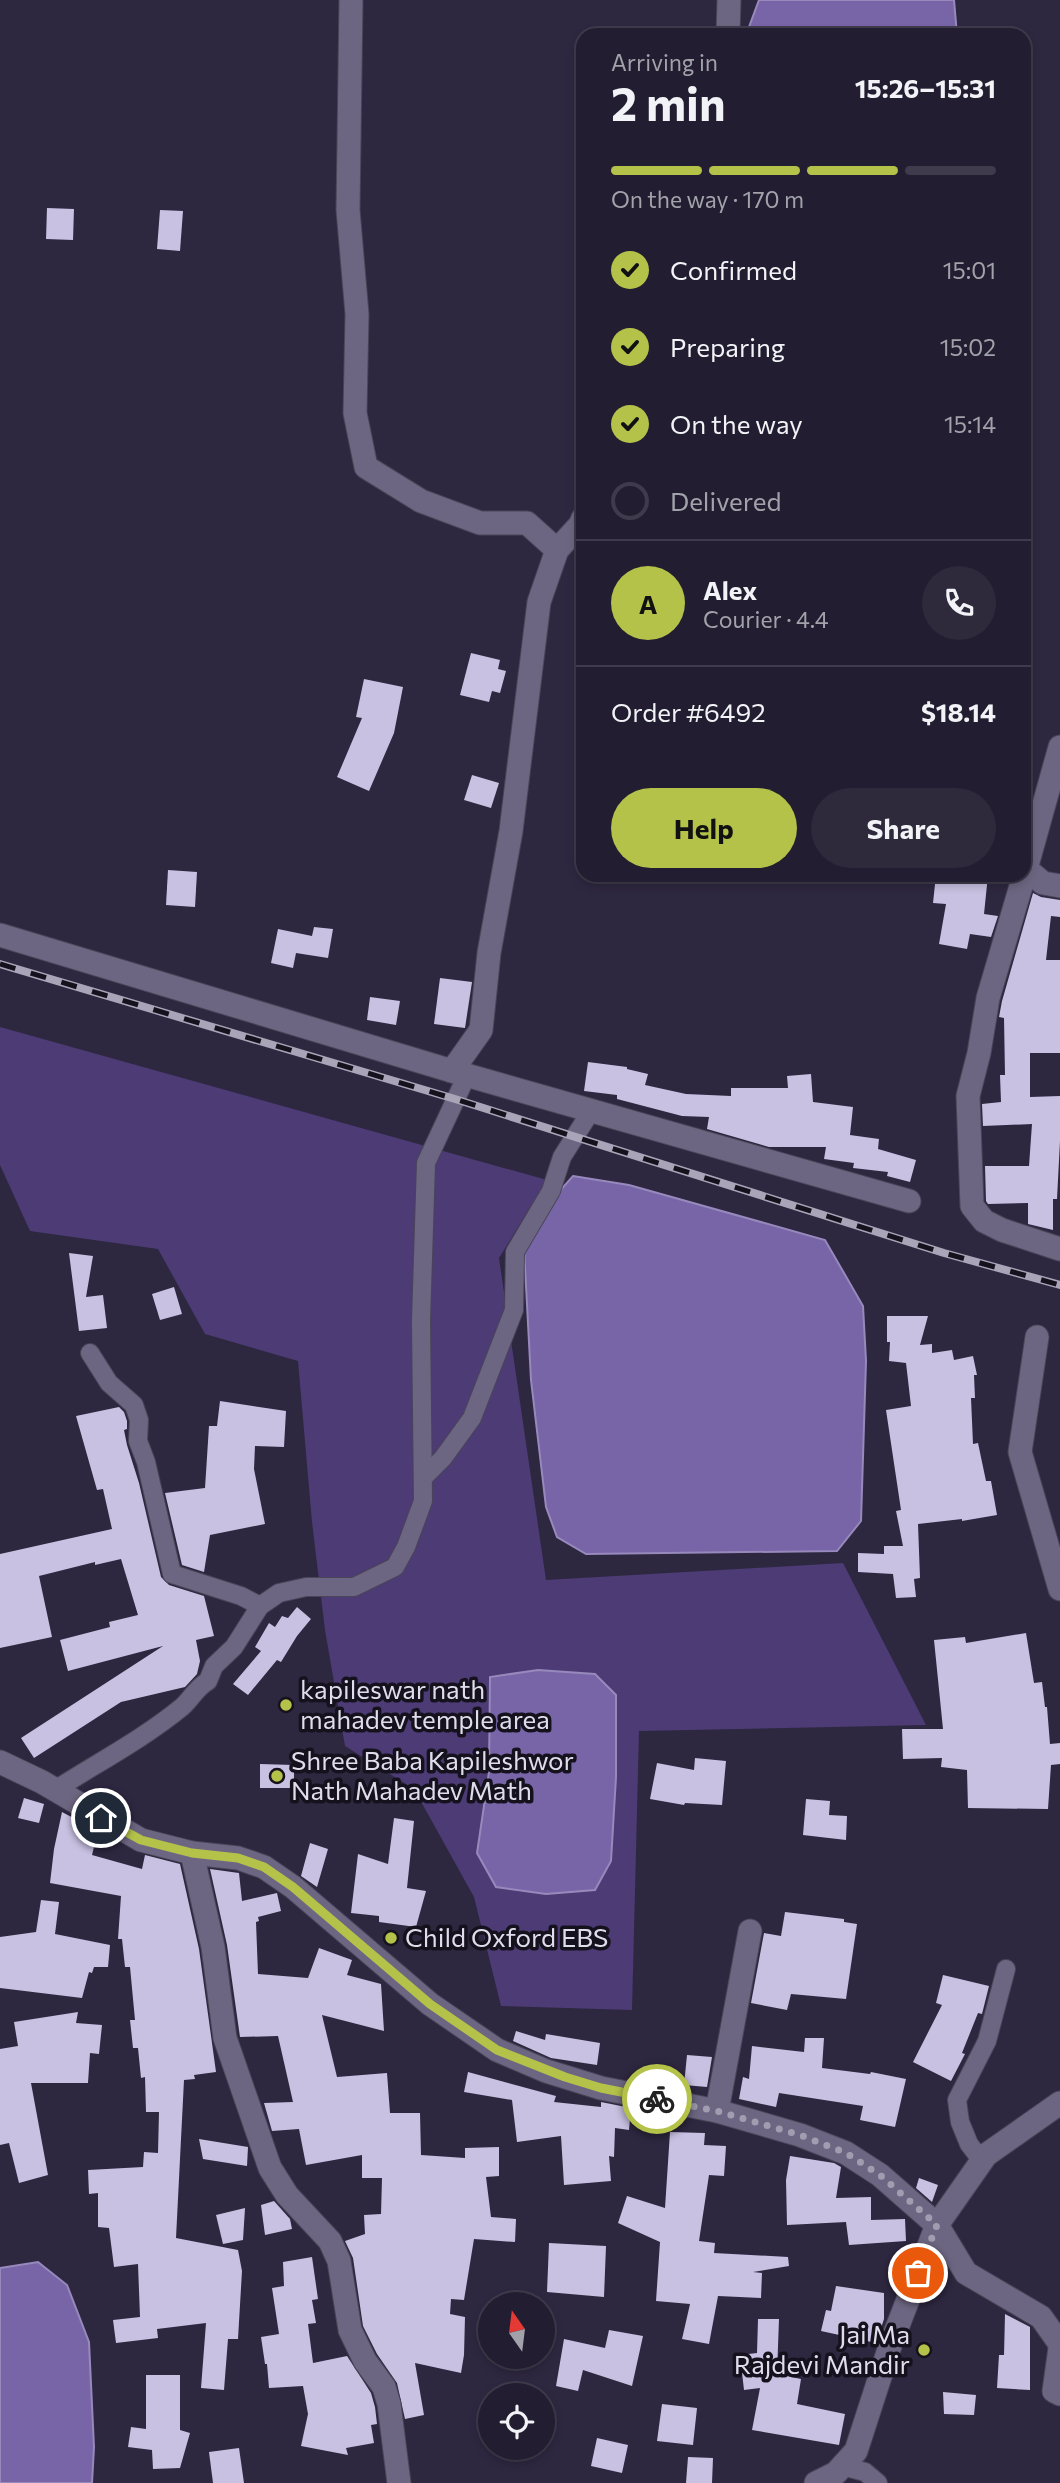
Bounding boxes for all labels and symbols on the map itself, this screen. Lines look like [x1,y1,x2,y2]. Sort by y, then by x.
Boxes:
place label: kapileswar nath mahadev temple area [300,1673,550,1734]
marker: kapileswar nath mahadev temple area [278,1697,294,1713]
place label: Shree Baba Kapileshwor Nath Mahadev Math [291,1744,574,1805]
marker: Shree Baba Kapileshwor Nath Mahadev Math [269,1768,285,1784]
pin [71,1788,131,1848]
place label: Child Oxford EBS [405,1921,608,1952]
marker: Child Oxford EBS [383,1930,399,1946]
courier [622,2064,692,2134]
pin [888,2243,948,2303]
north arrow [478,2292,555,2370]
place label: Jai Ma Rajdevi Mandir [734,2318,910,2379]
marker: Jai Ma Rajdevi Mandir [916,2342,932,2358]

